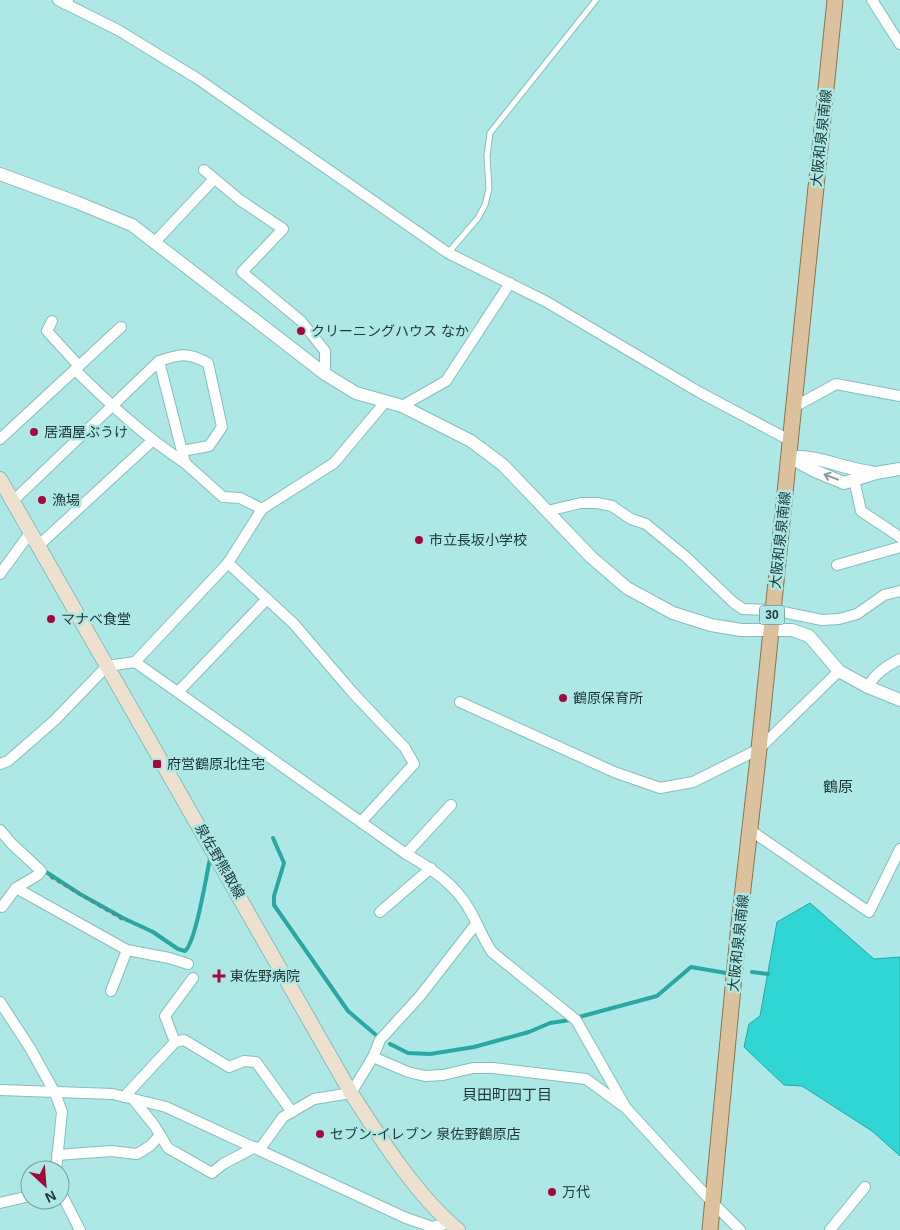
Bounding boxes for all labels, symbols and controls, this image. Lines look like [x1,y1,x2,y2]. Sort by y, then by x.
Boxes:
street label: 大阪和泉泉南線 [808,88,834,188]
place label: クリーニングハウス なか [311,323,469,339]
marker: クリーニングハウス なか [295,325,307,337]
place label: 居酒屋ぶうけ [44,424,128,440]
marker: 居酒屋ぶうけ [28,426,40,438]
one-way arrow [824,472,839,482]
street label: 大阪和泉泉南線 [767,490,793,590]
place label: 漁場 [52,492,80,508]
marker: 漁場 [36,494,48,506]
place label: 市立長坂小学校 [429,532,527,548]
marker: 市立長坂小学校 [413,534,425,546]
road number: 30 [760,606,784,624]
place label: マナベ食堂 [61,611,131,627]
marker: マナベ食堂 [45,613,57,625]
place label: 鶴原保育所 [573,690,643,706]
marker: 鶴原保育所 [557,692,569,704]
place label: 府営鶴原北住宅 [167,756,265,772]
marker: 府営鶴原北住宅 [151,758,163,770]
district label: 鶴原 [823,778,853,795]
street label: 泉佐野熊取線 [192,821,248,901]
street label: 大阪和泉泉南線 [725,893,751,993]
place label: 東佐野病院 [230,968,300,984]
marker: 東佐野病院 [212,969,226,983]
district label: 貝田町四丁目 [462,1086,552,1103]
place label: セブン-イレブン 泉佐野鶴原店 [330,1126,521,1142]
marker: セブン-イレブン 泉佐野鶴原店 [314,1128,326,1140]
north arrow [20,1160,70,1210]
place label: 万代 [562,1184,590,1200]
marker: 万代 [546,1186,558,1198]
text: N [43,1187,59,1206]

